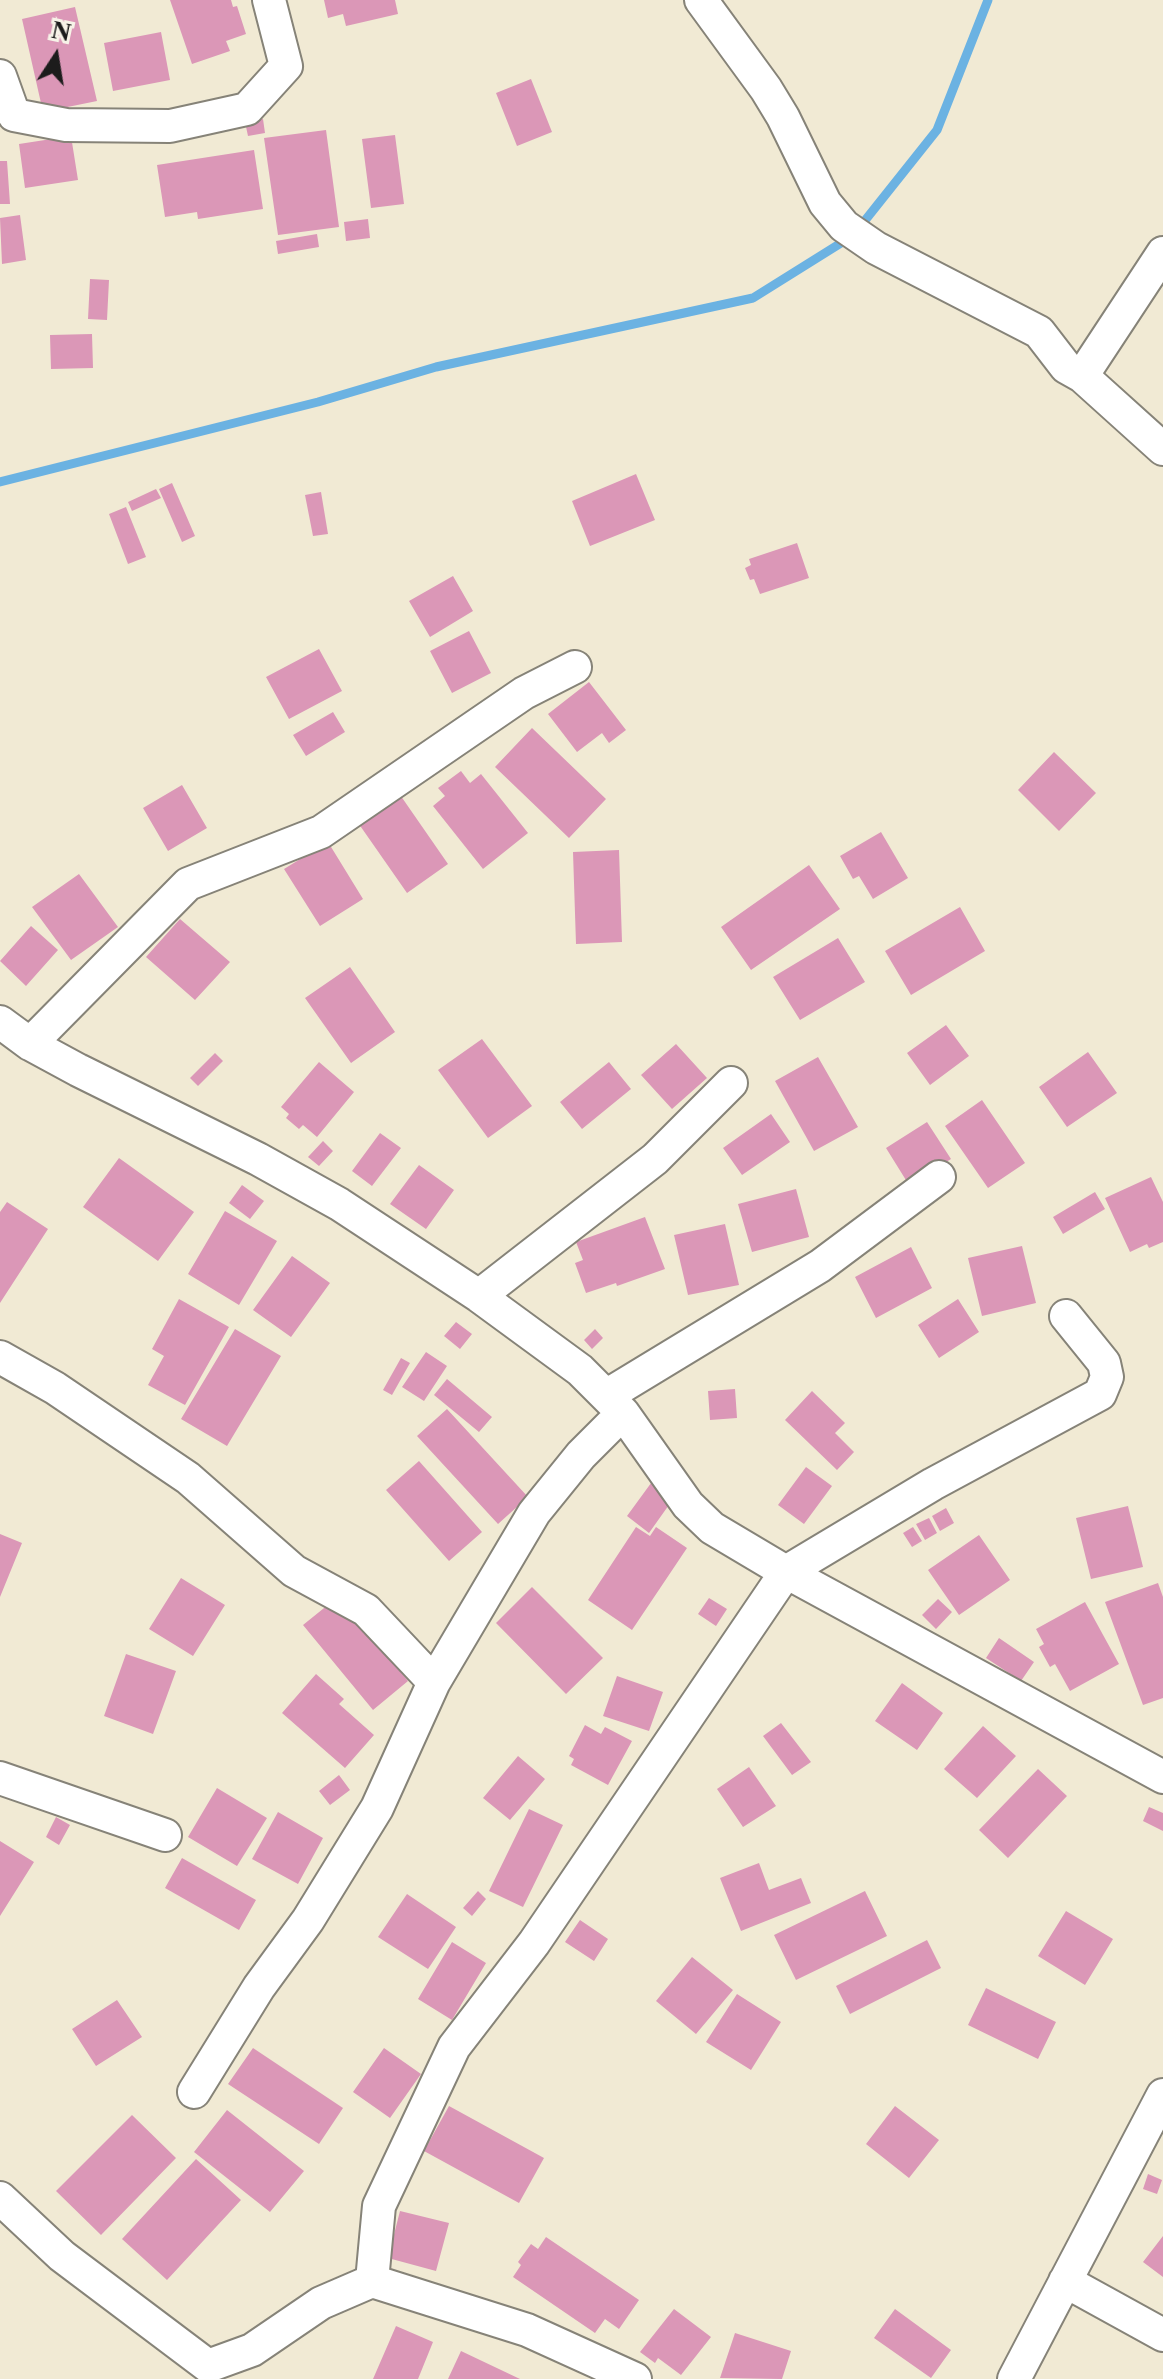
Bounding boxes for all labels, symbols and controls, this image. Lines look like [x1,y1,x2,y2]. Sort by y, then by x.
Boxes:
north arrow [16,16,96,96]
text: N [49,17,73,47]

